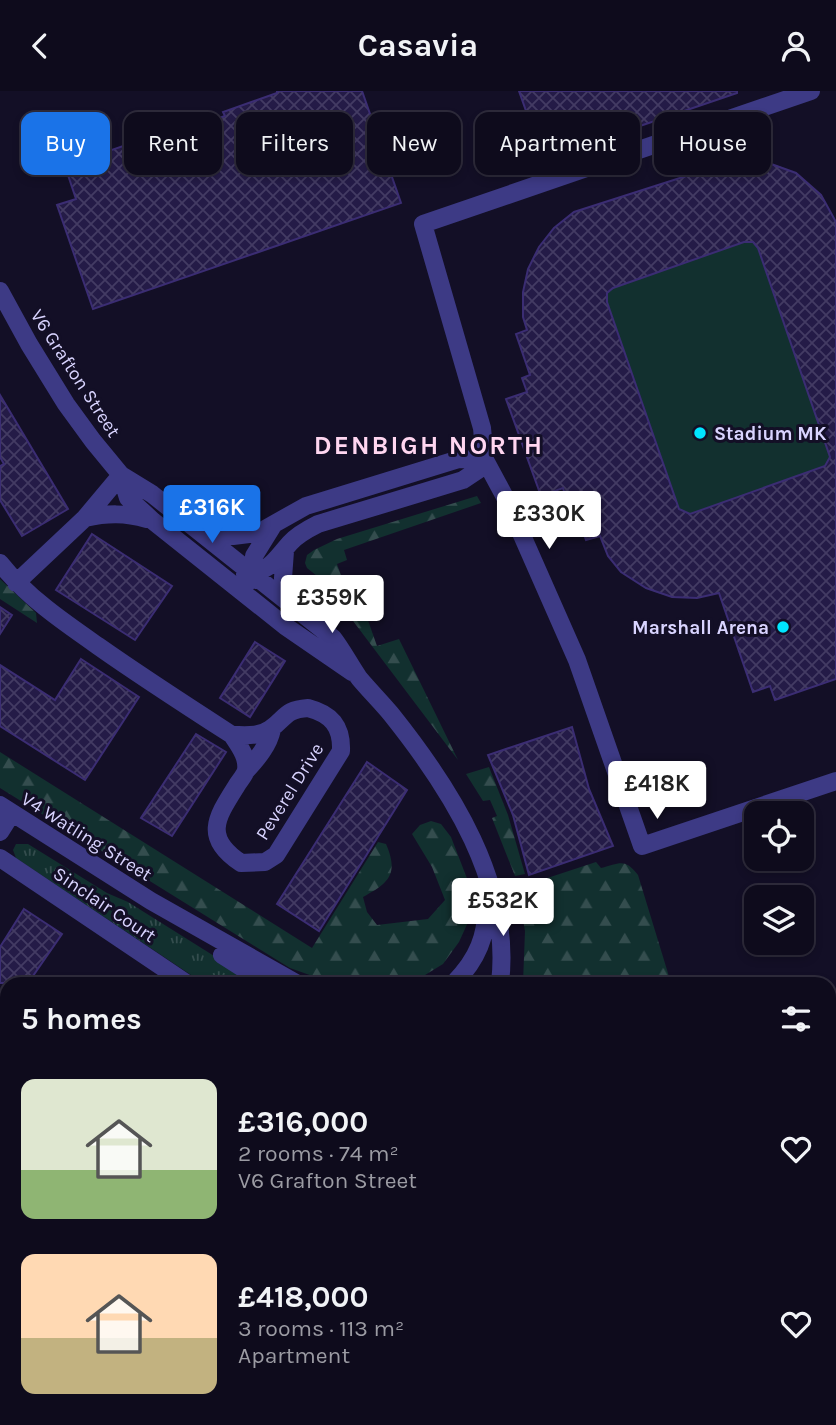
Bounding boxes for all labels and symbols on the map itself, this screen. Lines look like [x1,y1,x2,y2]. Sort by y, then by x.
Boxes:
street label: V6 Grafton Street [26,306,125,442]
place label: Stadium MK [714,423,827,445]
marker: Stadium MK [692,425,708,441]
district label: DENBIGH NORTH [314,430,544,461]
pin: £316K [163,485,261,545]
pin: £330K [500,491,598,551]
pin: £359K [283,575,381,635]
place label: Marshall Arena [632,617,769,639]
marker: Marshall Arena [775,619,791,635]
street label: Peverel Drive [251,739,328,844]
pin: £418K [608,761,706,821]
street label: V4 Watling Street [17,788,156,886]
street label: Sinclair Court [49,862,160,947]
pin: £532K [454,879,552,938]

